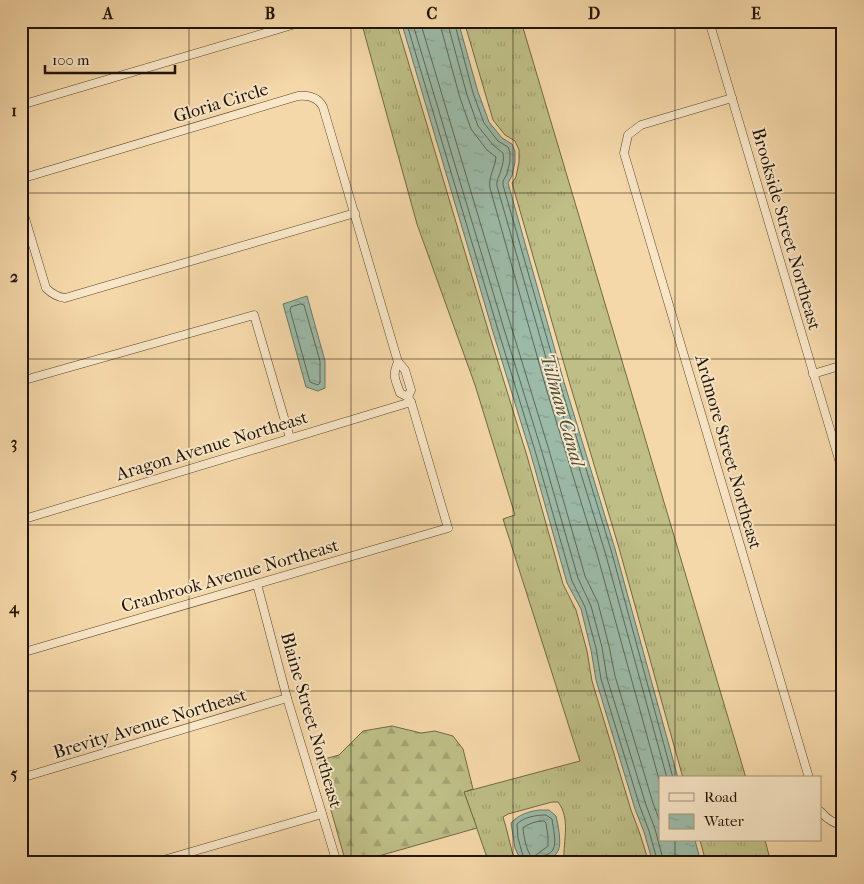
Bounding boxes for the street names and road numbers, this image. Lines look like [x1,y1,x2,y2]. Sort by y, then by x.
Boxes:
street label: Gloria Circle [171,79,271,127]
street label: Brookside Street Northeast [747,126,825,333]
street label: Ardmore Street Northeast [690,351,766,552]
street label: Aragon Avenue Northeast [113,407,311,485]
street label: Cranbrook Avenue Northeast [119,535,342,617]
street label: Blaine Street Northeast [276,630,346,811]
street label: Brevity Avenue Northeast [51,684,250,763]

